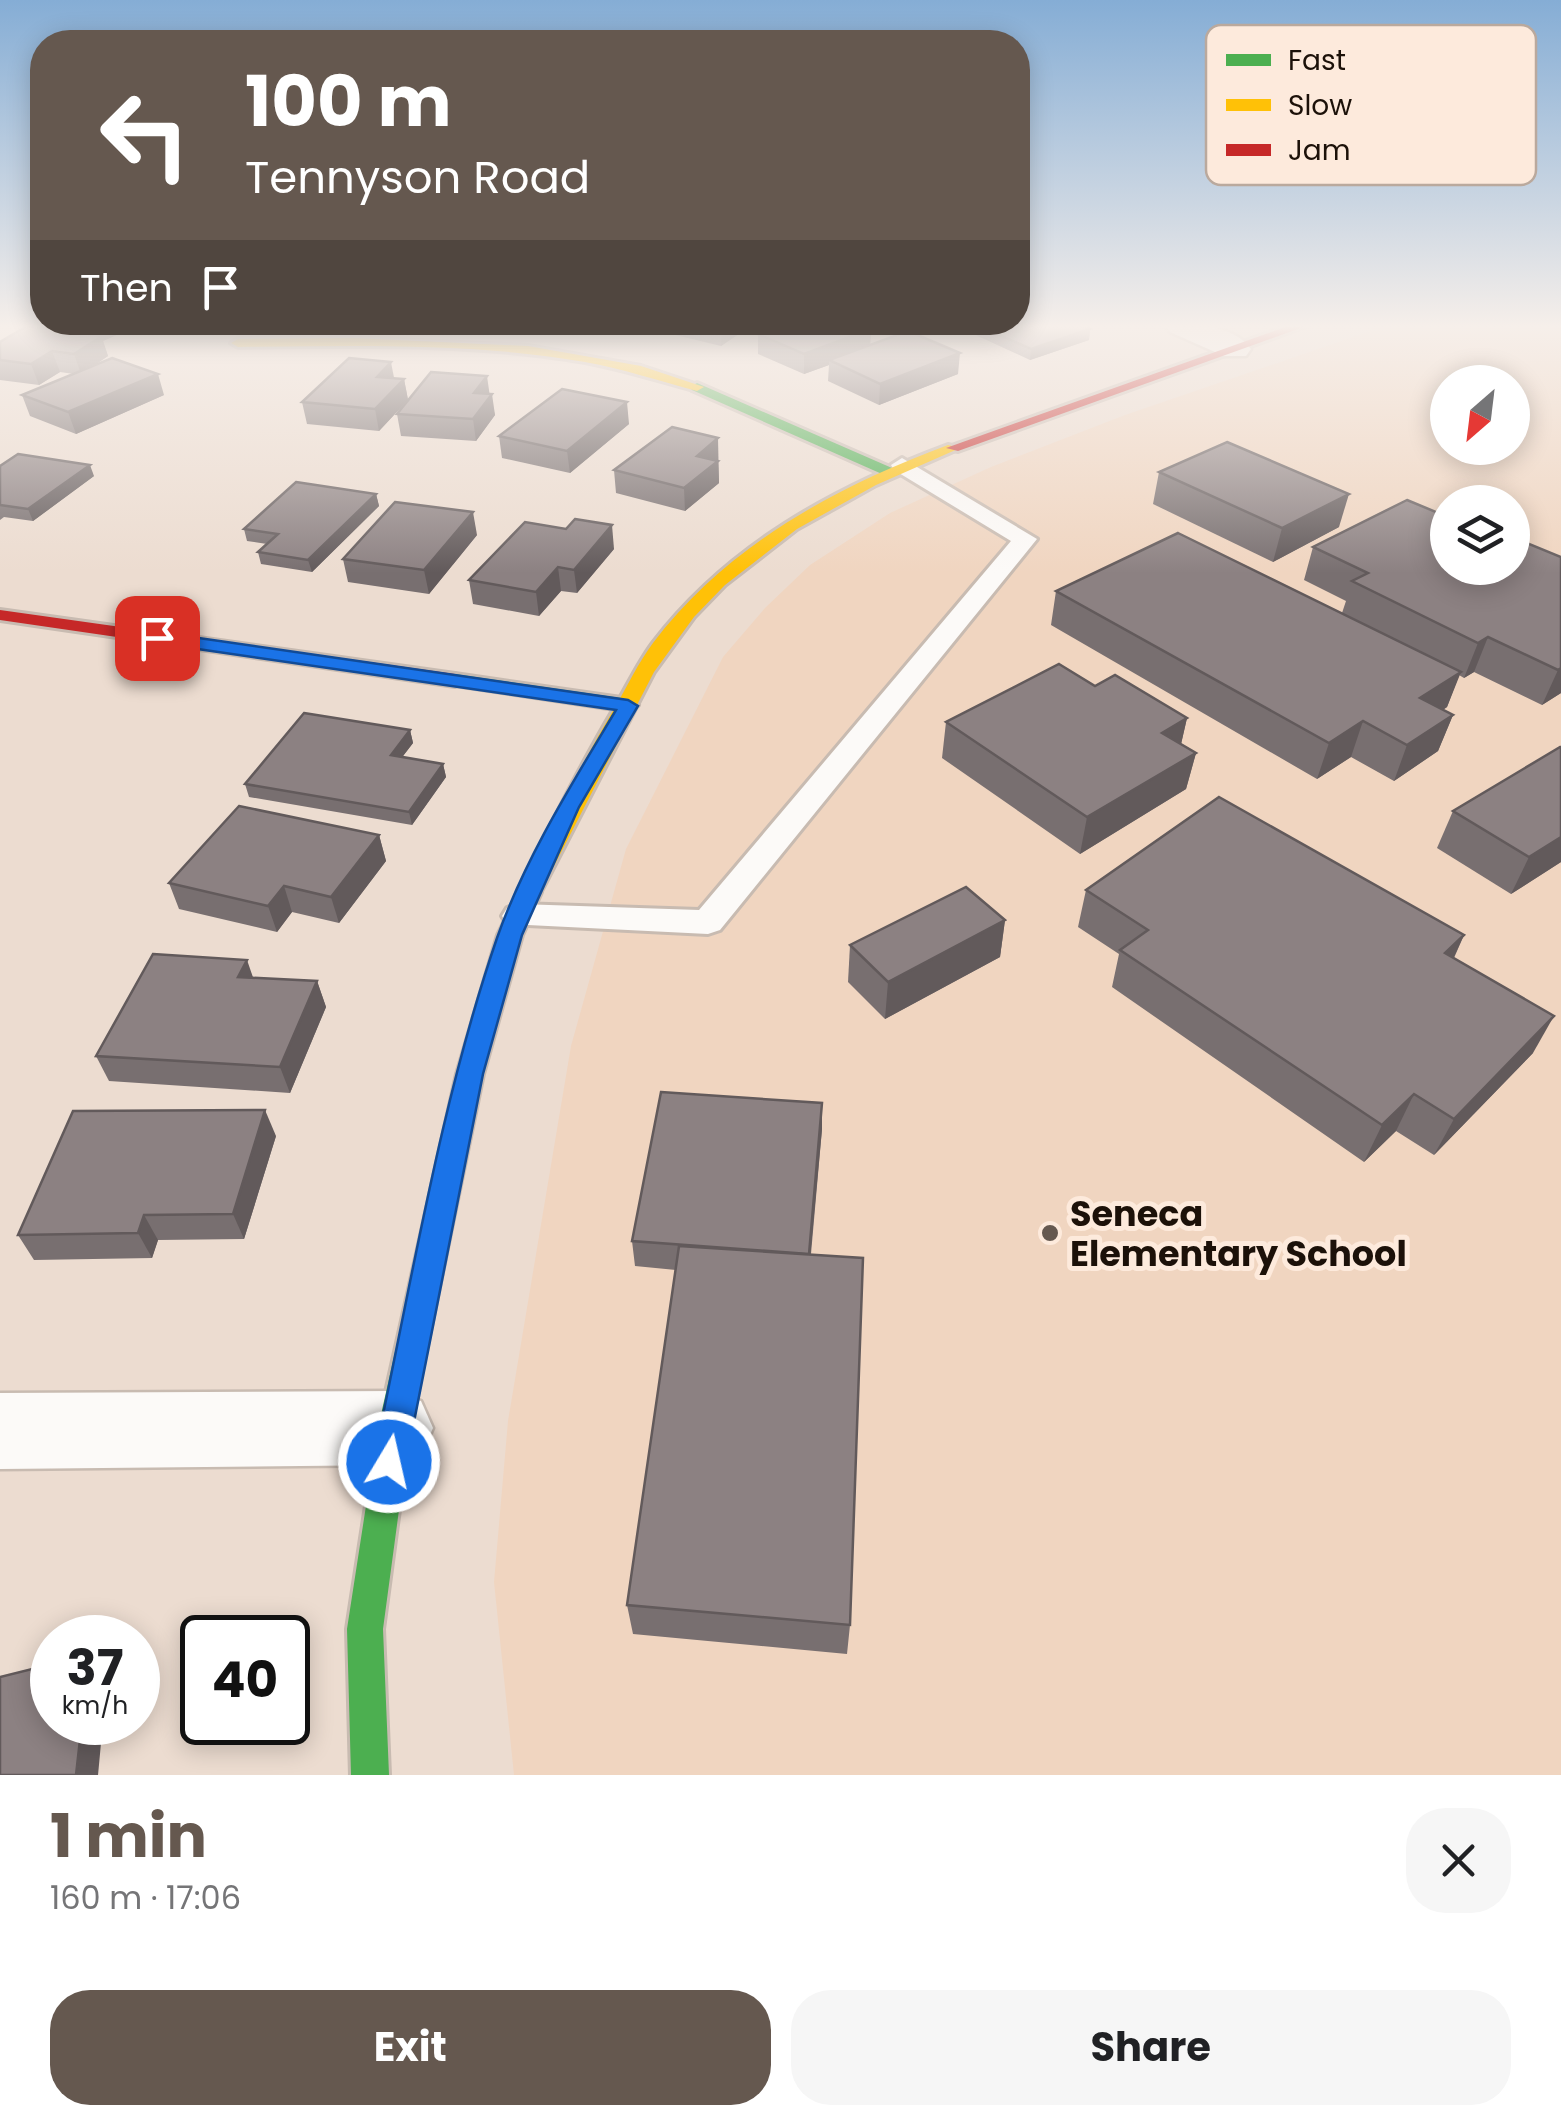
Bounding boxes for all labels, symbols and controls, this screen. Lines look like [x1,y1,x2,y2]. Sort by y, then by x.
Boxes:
legend [1206,25,1536,185]
text: Fast [1288,41,1346,80]
text: 100 m [245,52,452,151]
icon: left [80,70,210,200]
text: Slow [1288,86,1352,125]
text: Jam [1288,131,1351,170]
text: Tennyson Road [245,146,590,209]
icon: arrive [193,260,248,315]
text: Then [80,261,173,314]
north arrow [1430,365,1530,465]
map controls [1430,365,1530,585]
button: layers [1430,485,1530,585]
pin [115,596,200,681]
icon: arrive [130,611,185,666]
place label: Seneca Elementary School [1070,1189,1407,1278]
marker: Seneca Elementary School [1039,1222,1061,1244]
position arrow [337,1410,441,1514]
speed limit sign: 40 [180,1615,310,1745]
text: 37 [67,1632,124,1703]
text: km/h [62,1688,128,1723]
text: 1 min [50,1794,207,1878]
button: close [1406,1808,1511,1913]
text: 160 m · 17:06 [50,1875,241,1920]
button: Exit [50,1990,771,2105]
button: Share [791,1990,1511,2105]

